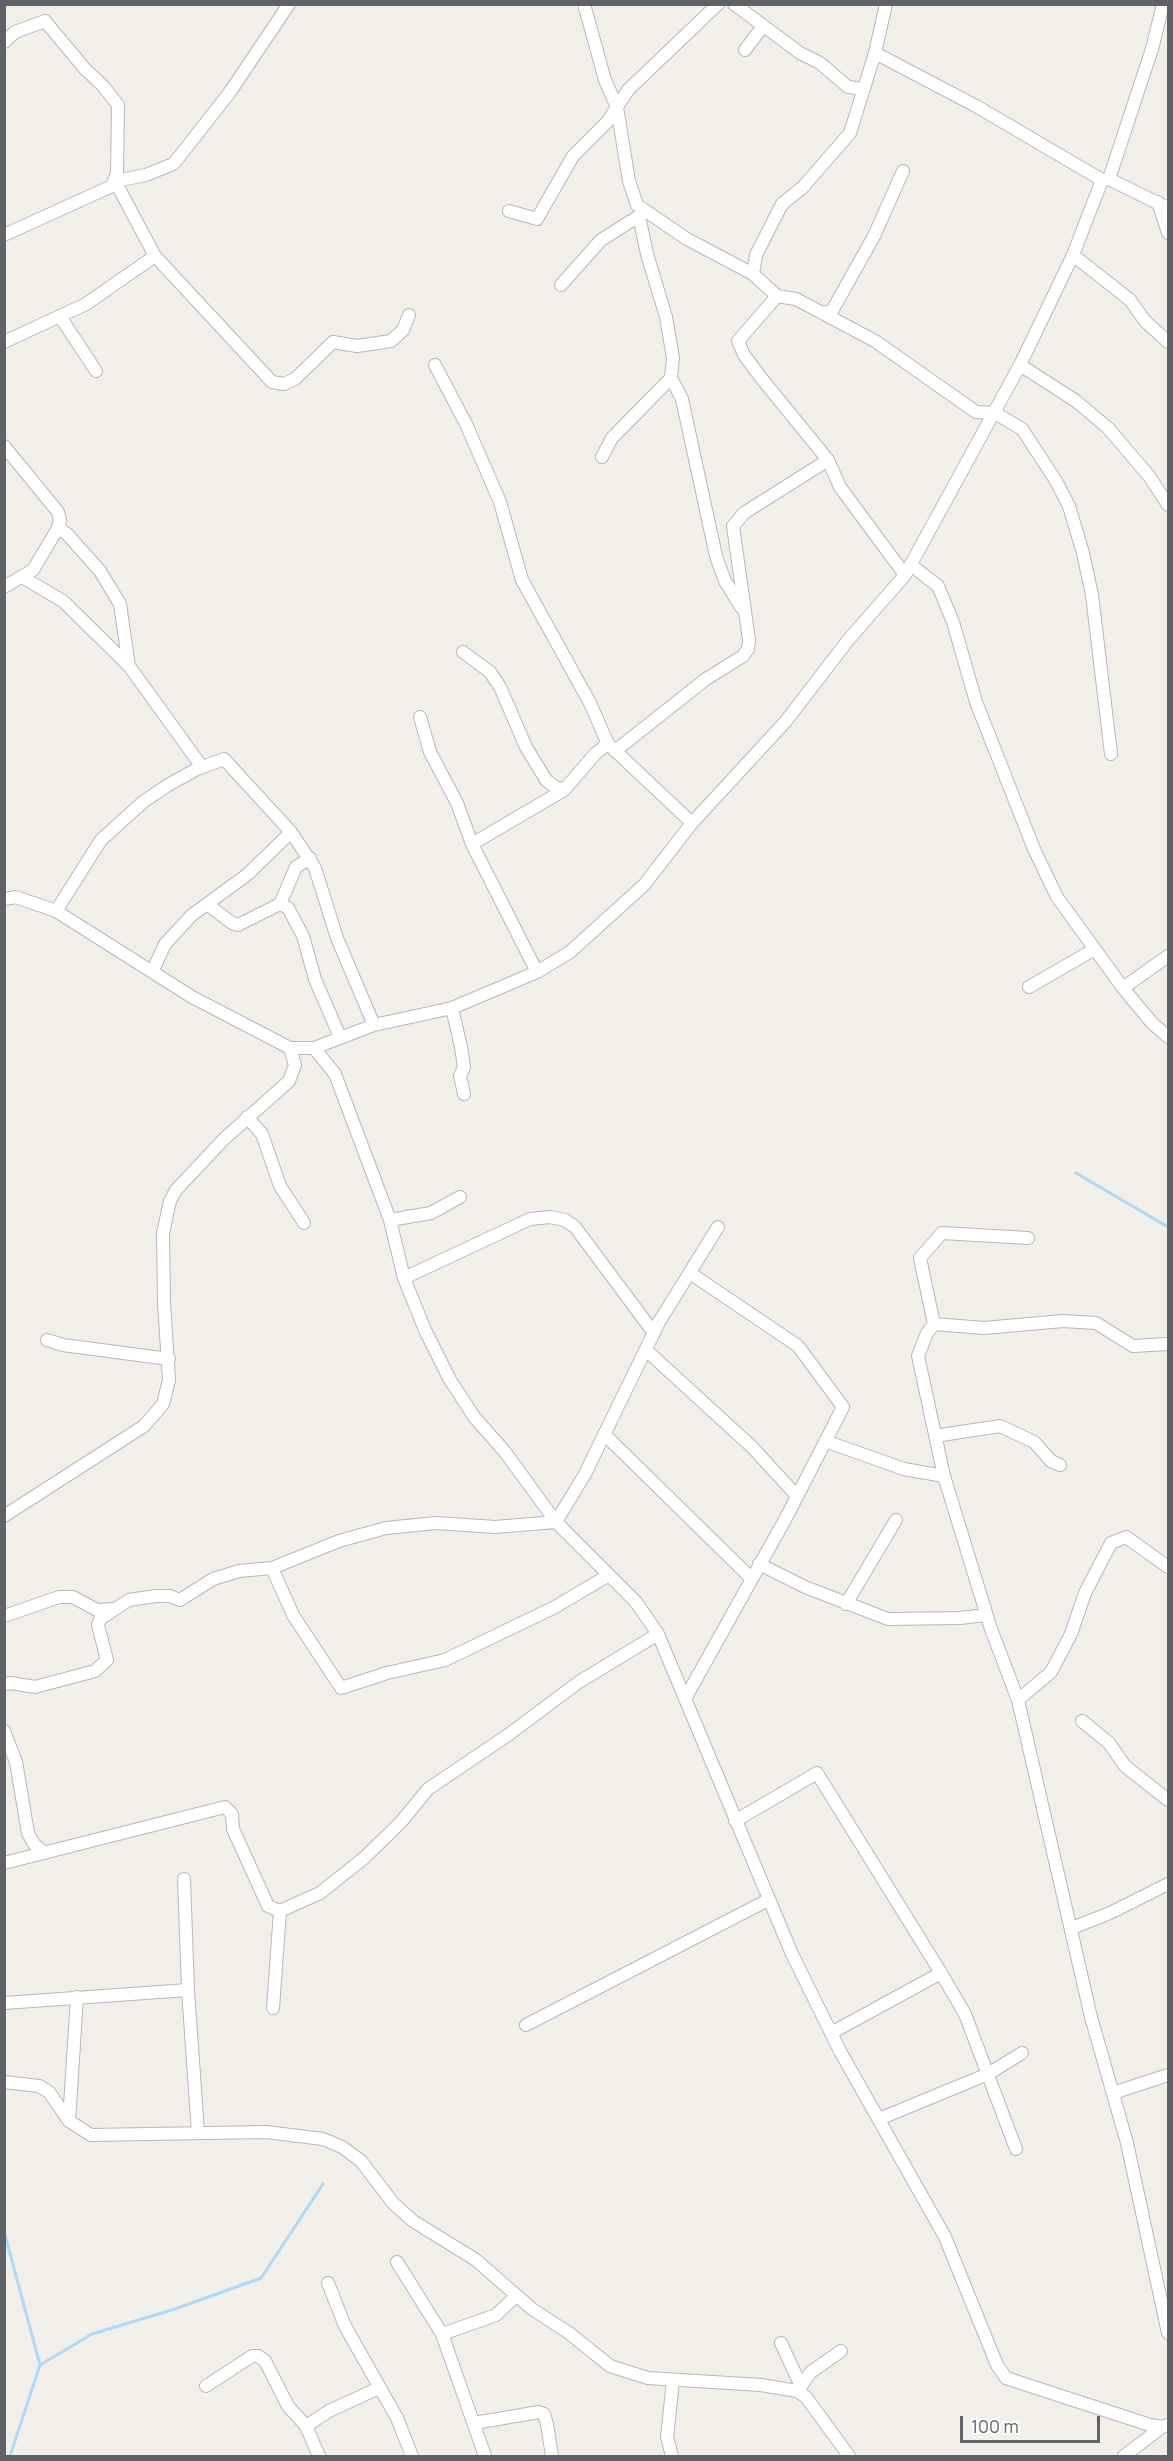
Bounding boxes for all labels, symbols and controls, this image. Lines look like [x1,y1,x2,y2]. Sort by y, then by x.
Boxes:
scale bar [963,2404,1102,2442]
text: 100 m [971,2414,1019,2438]

